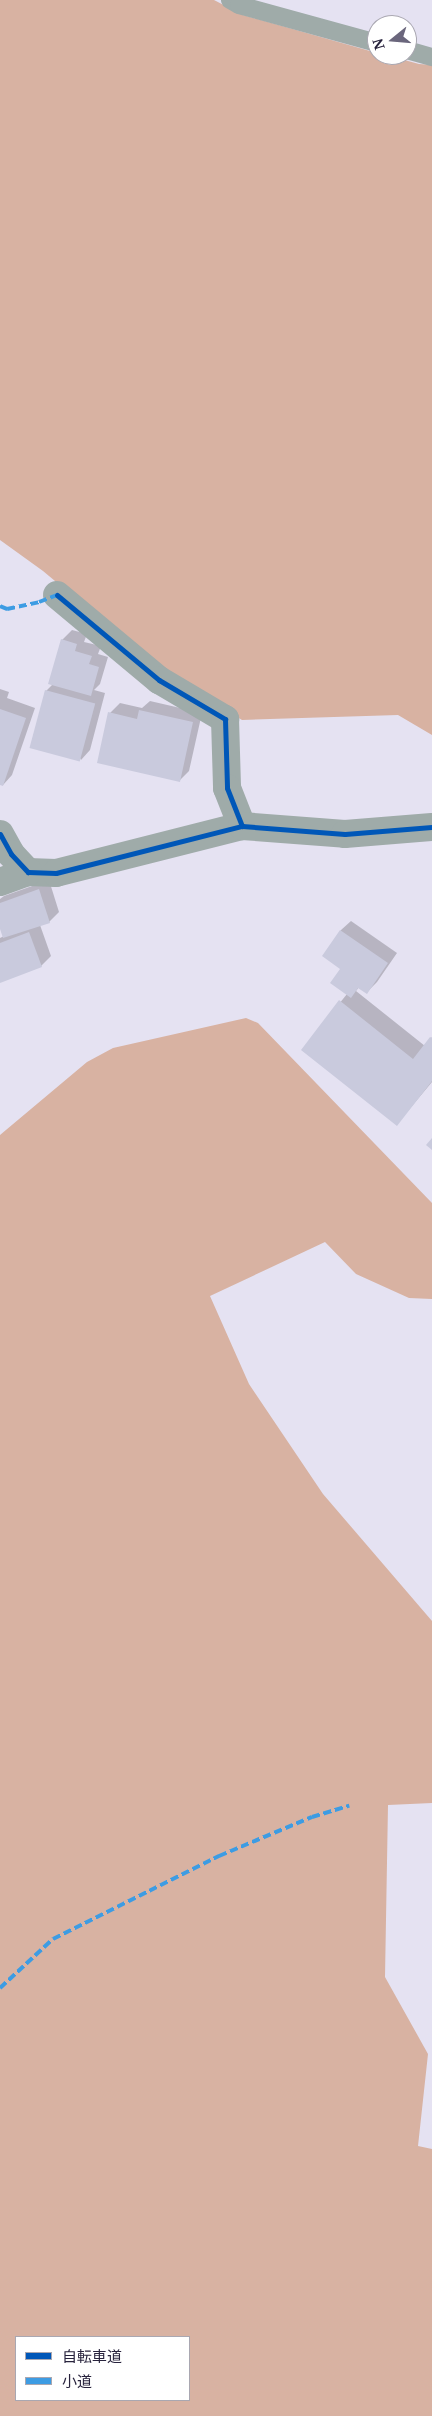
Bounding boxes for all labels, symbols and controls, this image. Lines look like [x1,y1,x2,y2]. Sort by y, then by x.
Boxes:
north arrow [367,15,417,65]
text: N [367,36,389,52]
legend [15,2336,190,2401]
text: 自転車道 [62,2346,122,2366]
text: 小道 [62,2371,92,2391]

